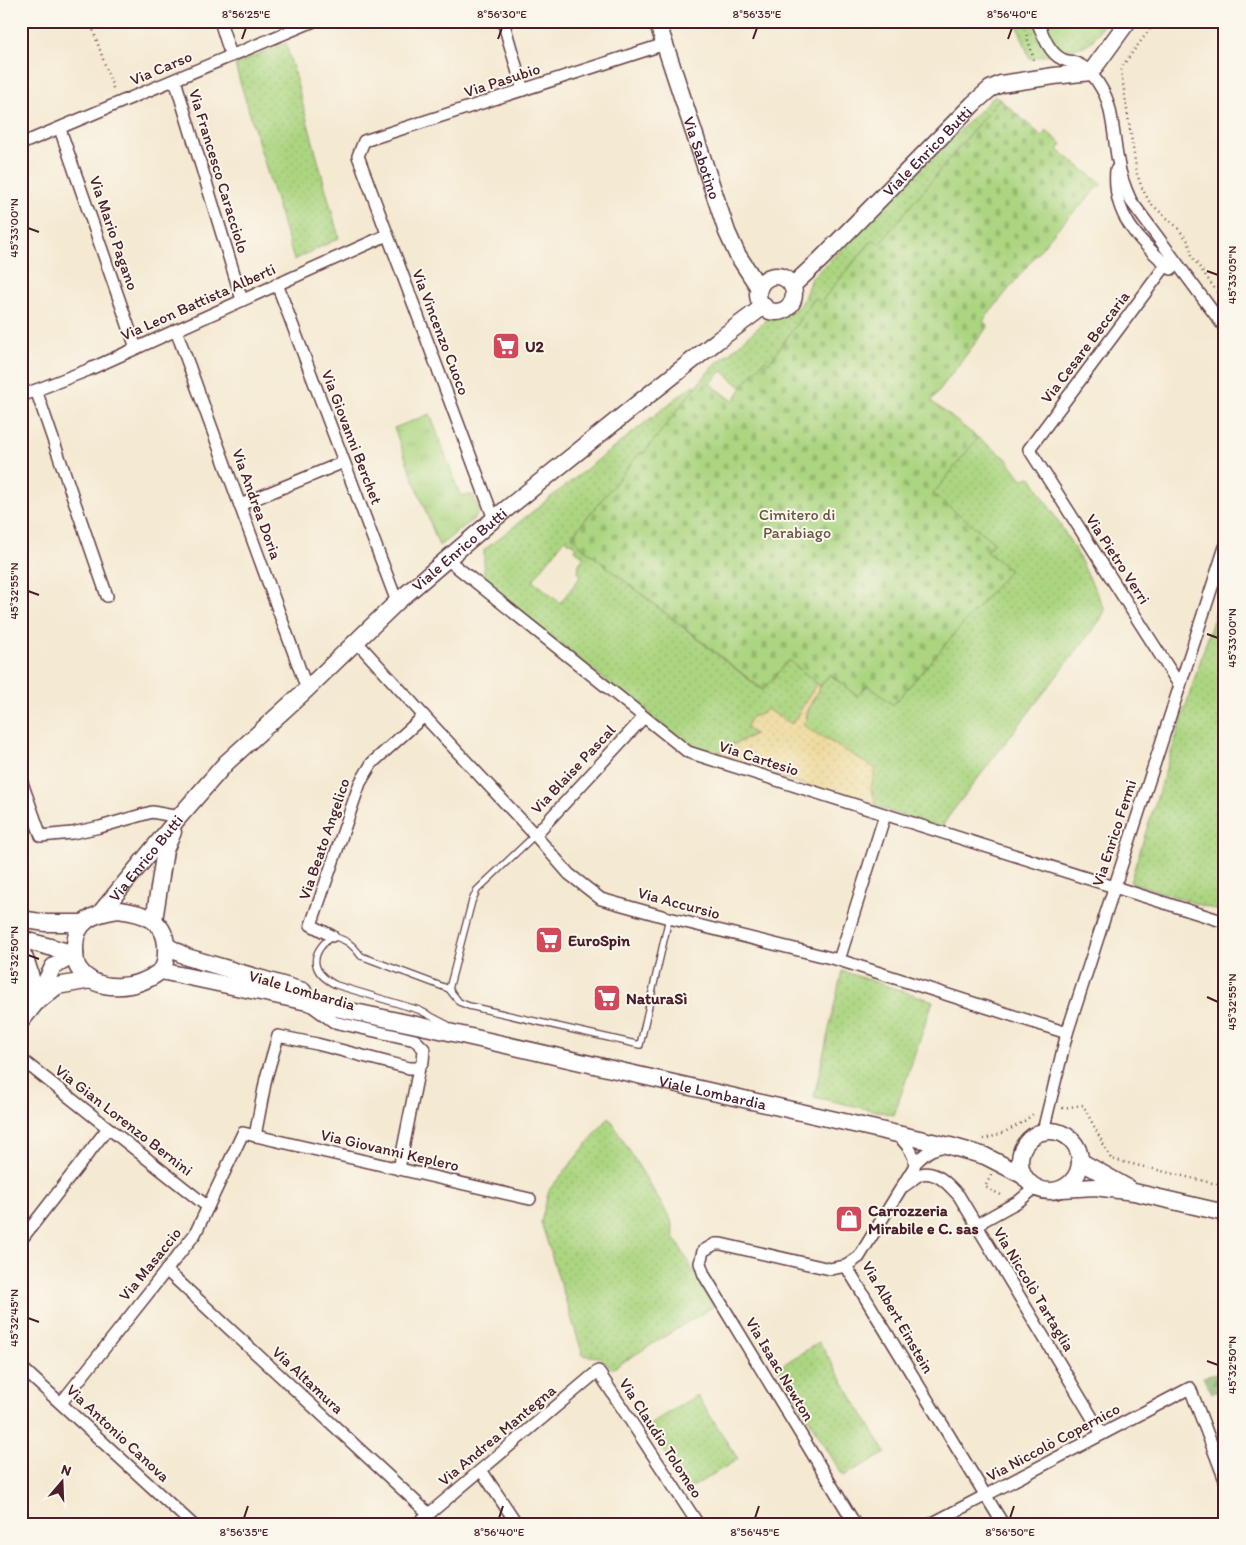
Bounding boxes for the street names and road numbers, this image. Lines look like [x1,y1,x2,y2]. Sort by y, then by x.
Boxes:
street label: Via Carso [127,47,195,89]
street label: Via Pasubio [462,59,542,101]
street label: Via Francesco Caracciolo [185,87,253,255]
street label: Viale Enrico Butti [878,102,975,200]
street label: Via Sabotino [680,114,725,202]
street label: Via Mario Pagano [86,173,142,293]
street label: Via Leon Battista Alberti [118,259,278,345]
street label: Via Vincenzo Cuoco [408,266,474,398]
street label: Via Cesare Beccaria [1037,287,1134,407]
street label: Via Giovanni Berchet [318,367,386,507]
street label: Via Andrea Doria [228,446,286,563]
street label: Viale Enrico Butti [408,503,510,595]
street label: Via Pietro Verri [1082,510,1154,608]
street label: Via Blaise Pascal [527,720,620,818]
street label: Via Cartesio [717,736,801,780]
street label: Via Beato Angelico [294,776,354,902]
street label: Via Enrico Fermi [1088,777,1140,889]
street label: Via Enrico Butti [104,811,187,905]
street label: Via Accursio [636,883,722,923]
street label: Viale Lombardia [247,966,358,1014]
street label: Via Gian Lorenzo Bernini [51,1060,197,1180]
street label: Viale Lombardia [657,1071,769,1114]
street label: Via Giovanni Keplero [319,1125,461,1175]
street label: Via Masaccio [115,1224,185,1304]
street label: Via Niccolò Tartaglia [989,1224,1079,1355]
street label: Via Albert Einstein [858,1257,938,1377]
street label: Via Isaac Newton [742,1314,819,1425]
street label: Via Altamura [268,1342,348,1418]
street label: Via Claudio Tolomeo [615,1375,707,1501]
street label: Via Antonio Canova [62,1380,174,1486]
street label: Via Andrea Mantegna [434,1380,560,1490]
street label: Via Niccolò Copernico [983,1399,1123,1485]

